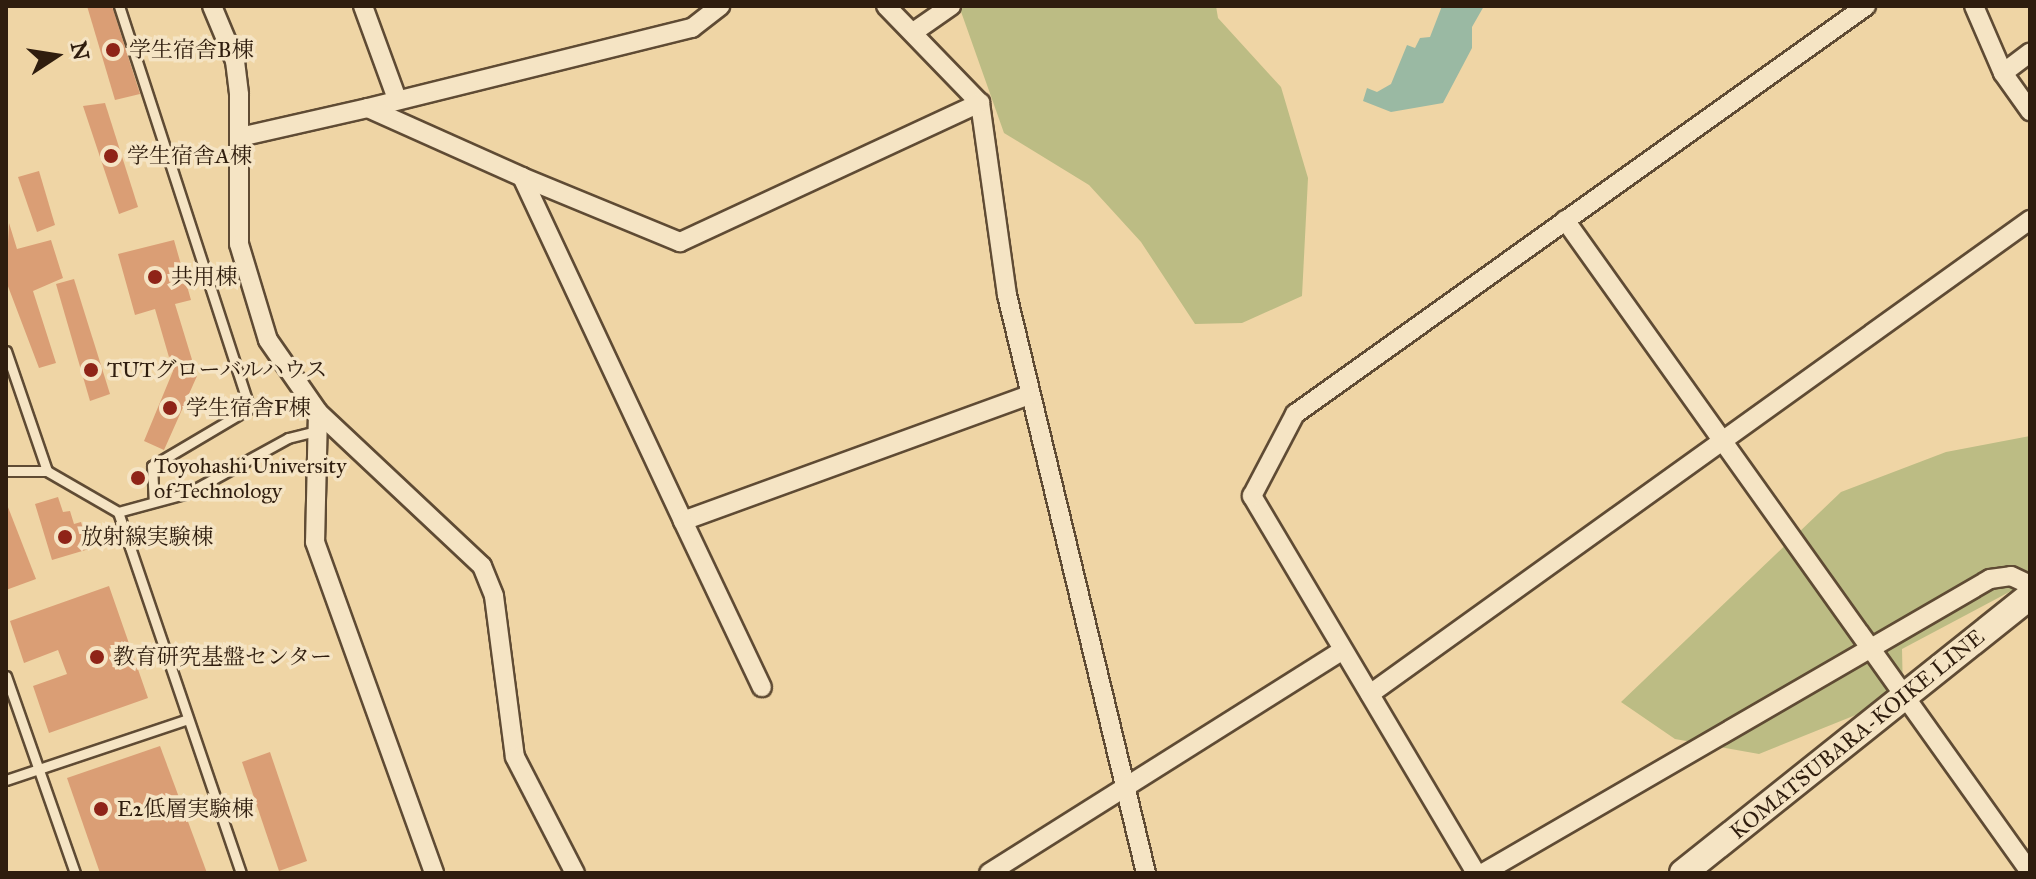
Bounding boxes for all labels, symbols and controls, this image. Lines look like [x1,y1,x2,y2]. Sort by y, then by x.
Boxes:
north arrow [16,16,96,96]
place label: 学生宿舎B棟 [129,37,254,63]
text: N [65,39,95,63]
marker: 学生宿舎B棟 [104,41,122,59]
place label: 学生宿舎A棟 [127,143,252,169]
marker: 学生宿舎A棟 [102,147,120,165]
place label: 共用棟 [171,264,237,290]
marker: 共用棟 [146,268,164,286]
place label: TUTグローバルハウス [107,357,331,383]
marker: TUTグローバルハウス [82,361,100,379]
place label: 学生宿舎F棟 [186,395,310,421]
marker: 学生宿舎F棟 [161,399,179,417]
place label: Toyohashi University of Technology [154,452,346,504]
marker: Toyohashi University of Technology [129,469,147,487]
place label: 放射線実験棟 [81,524,213,550]
marker: 放射線実験棟 [56,528,74,546]
street label: KOMATSUBARA-KOIKE LINE [1725,623,1989,845]
place label: 教育研究基盤センター [113,644,333,670]
marker: 教育研究基盤センター [88,648,106,666]
place label: E2低層実験棟 [117,796,254,822]
marker: E2低層実験棟 [92,800,110,818]

